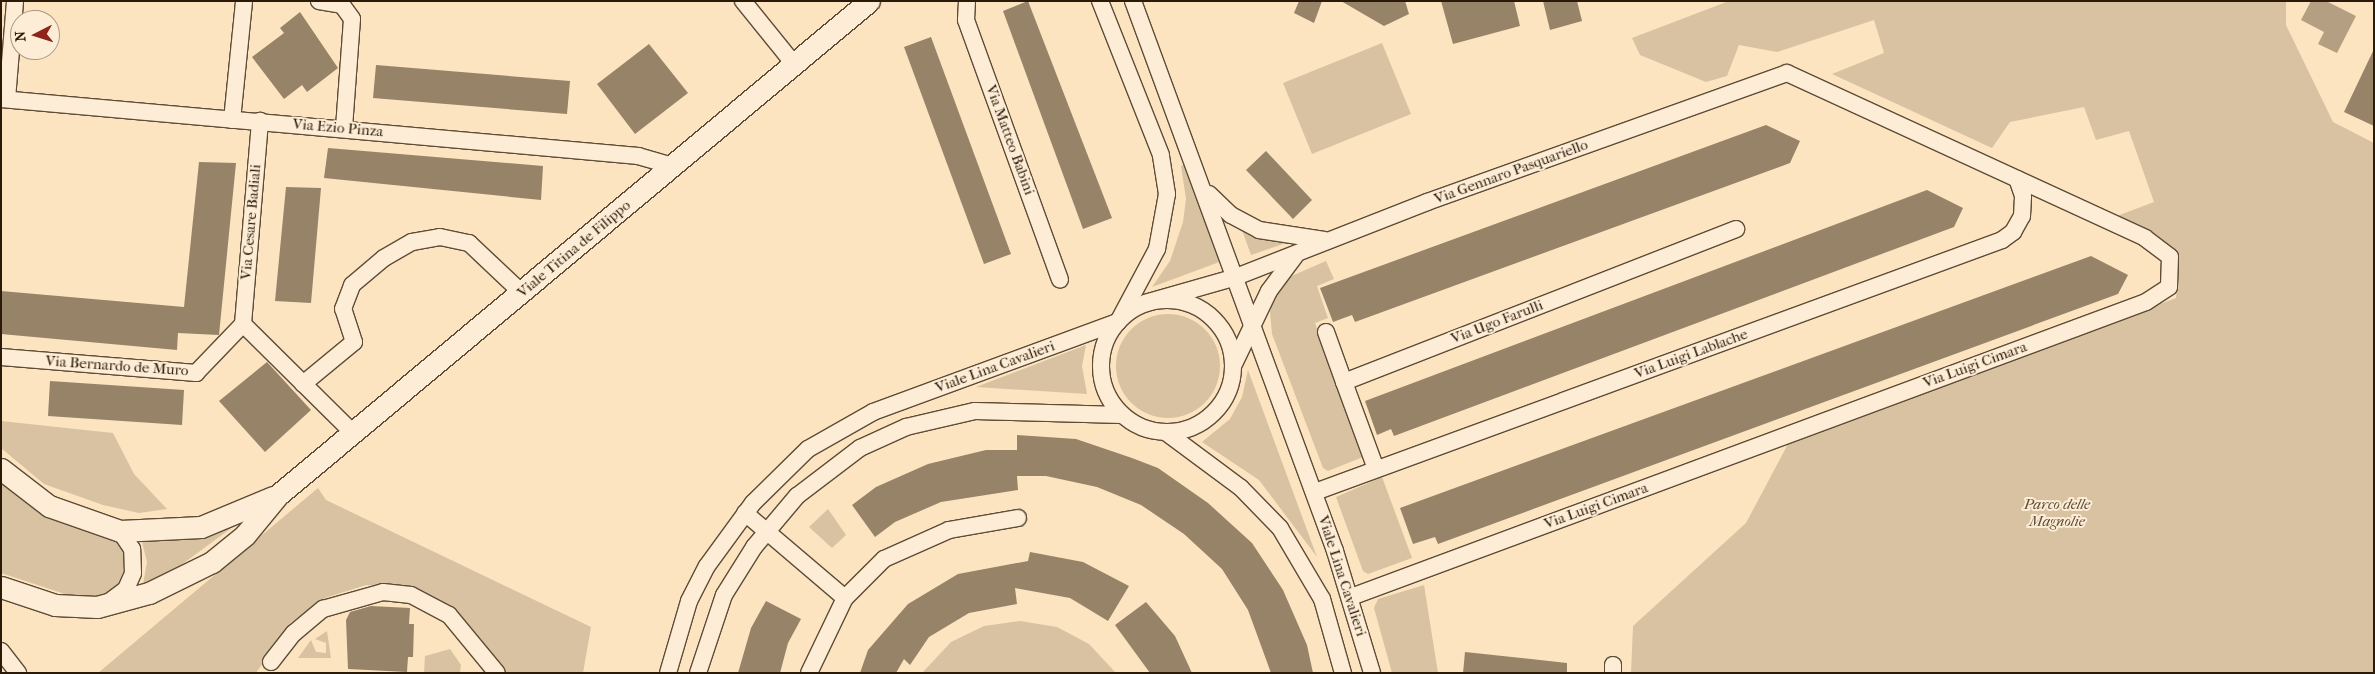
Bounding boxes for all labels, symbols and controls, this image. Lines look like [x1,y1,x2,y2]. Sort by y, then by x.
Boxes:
north arrow [10,10,60,60]
text: N [12,30,29,42]
street label: Via Matteo Babini [982,82,1038,198]
street label: Via Ezio Pinza [292,115,384,141]
street label: Via Gennaro Pasquariello [1432,136,1590,208]
street label: Via Cesare Badiali [237,163,265,281]
street label: Viale Titina de Filippo [514,196,634,302]
street label: Via Ugo Farulli [1448,296,1546,348]
street label: Via Luigi Lablache [1632,325,1750,383]
street label: Viale Lina Cavalieri [933,337,1057,397]
street label: Via Luigi Cimara [1921,338,2029,392]
street label: Via Bernardo de Muro [45,352,189,380]
street label: Via Luigi Cimara [1542,479,1650,533]
park label: Parco delle Magnolie [2024,495,2090,530]
street label: Viale Lina Cavalieri [1314,513,1370,639]

